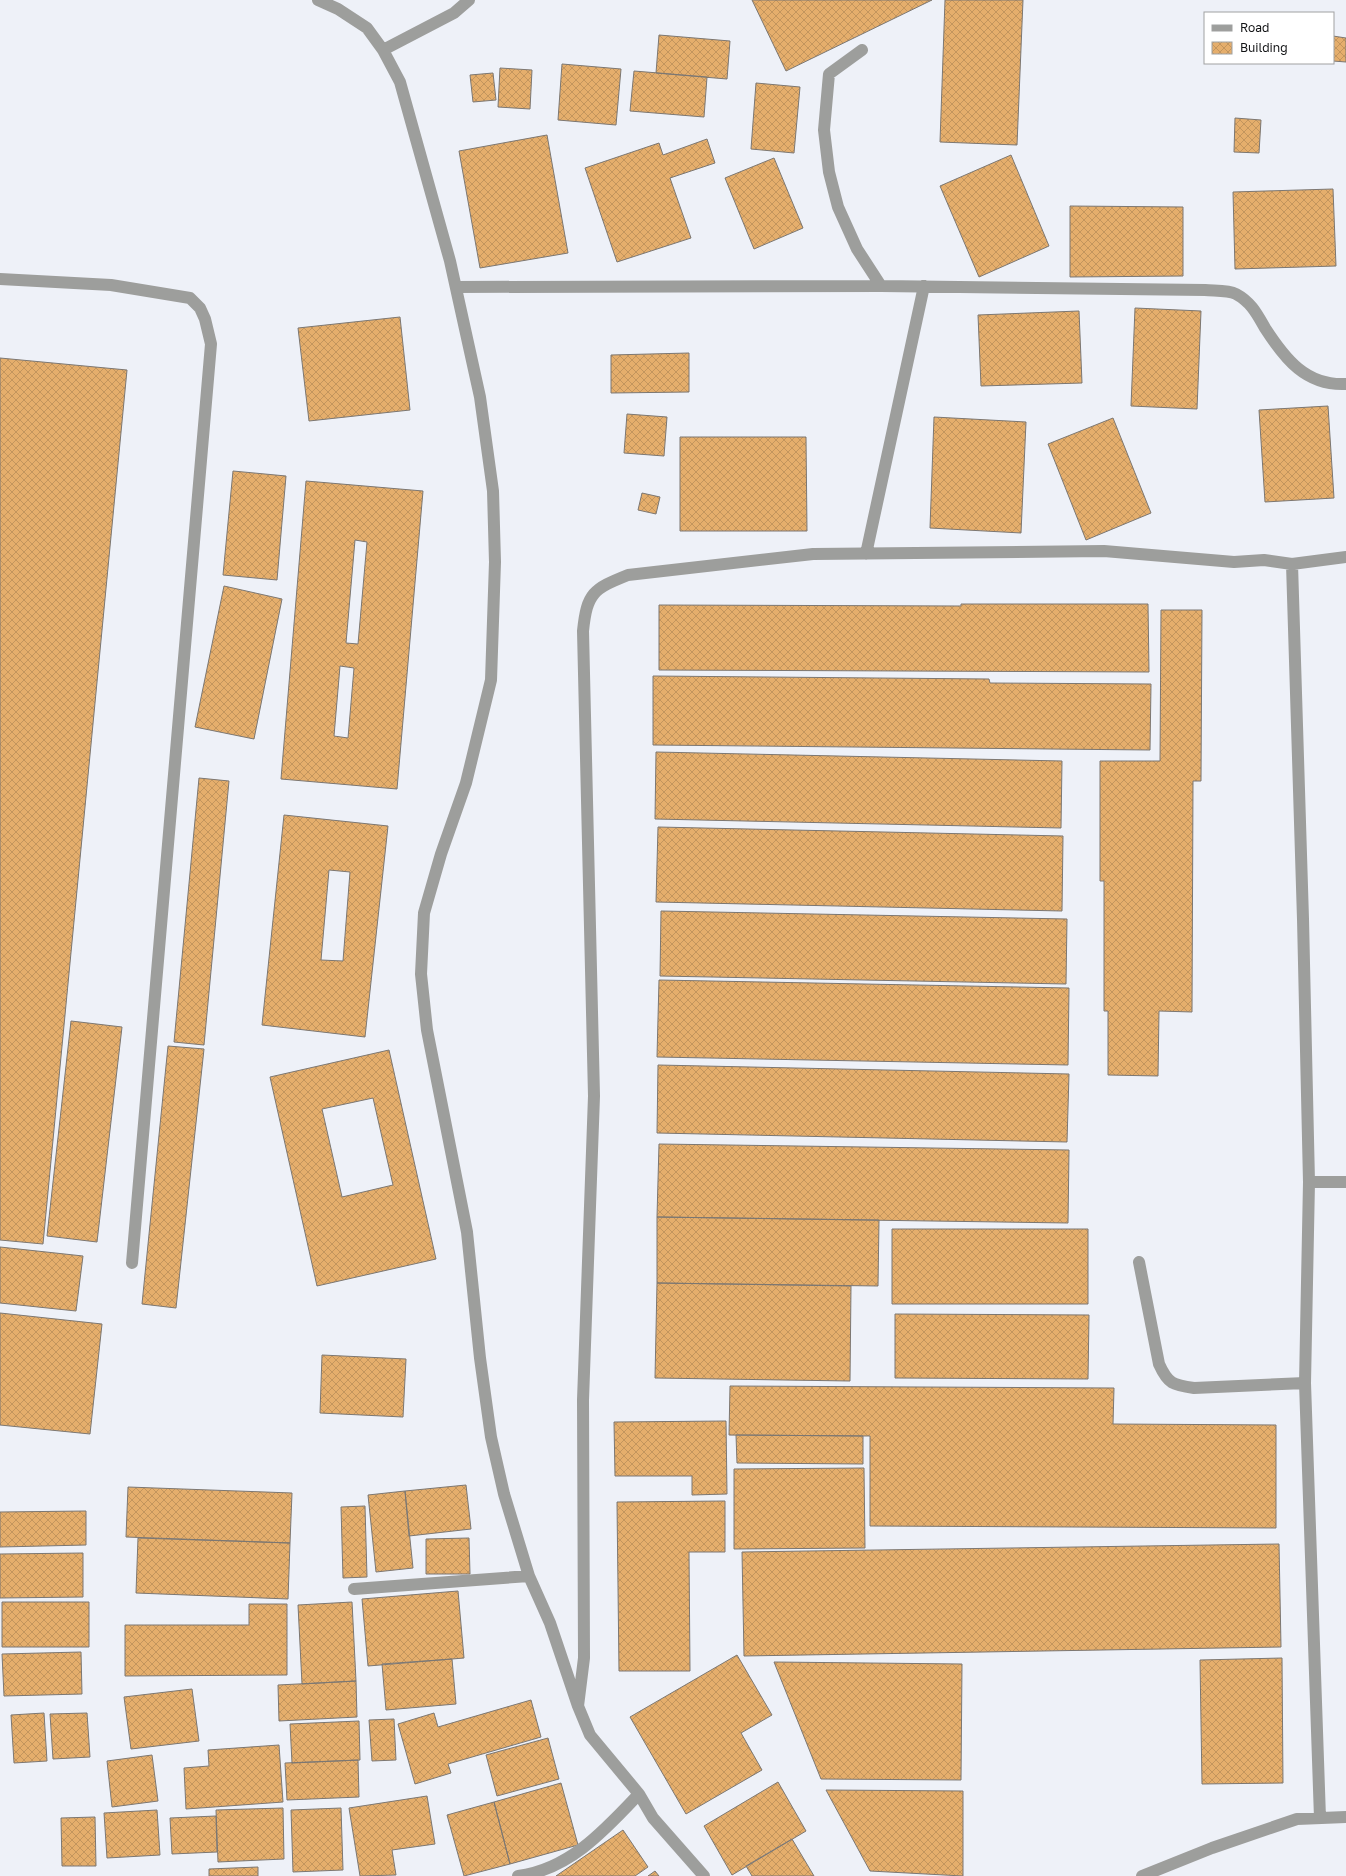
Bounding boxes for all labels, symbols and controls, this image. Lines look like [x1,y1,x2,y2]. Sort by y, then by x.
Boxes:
legend [1204,12,1334,64]
text: Road [1240,20,1269,35]
text: Building [1240,40,1288,55]

